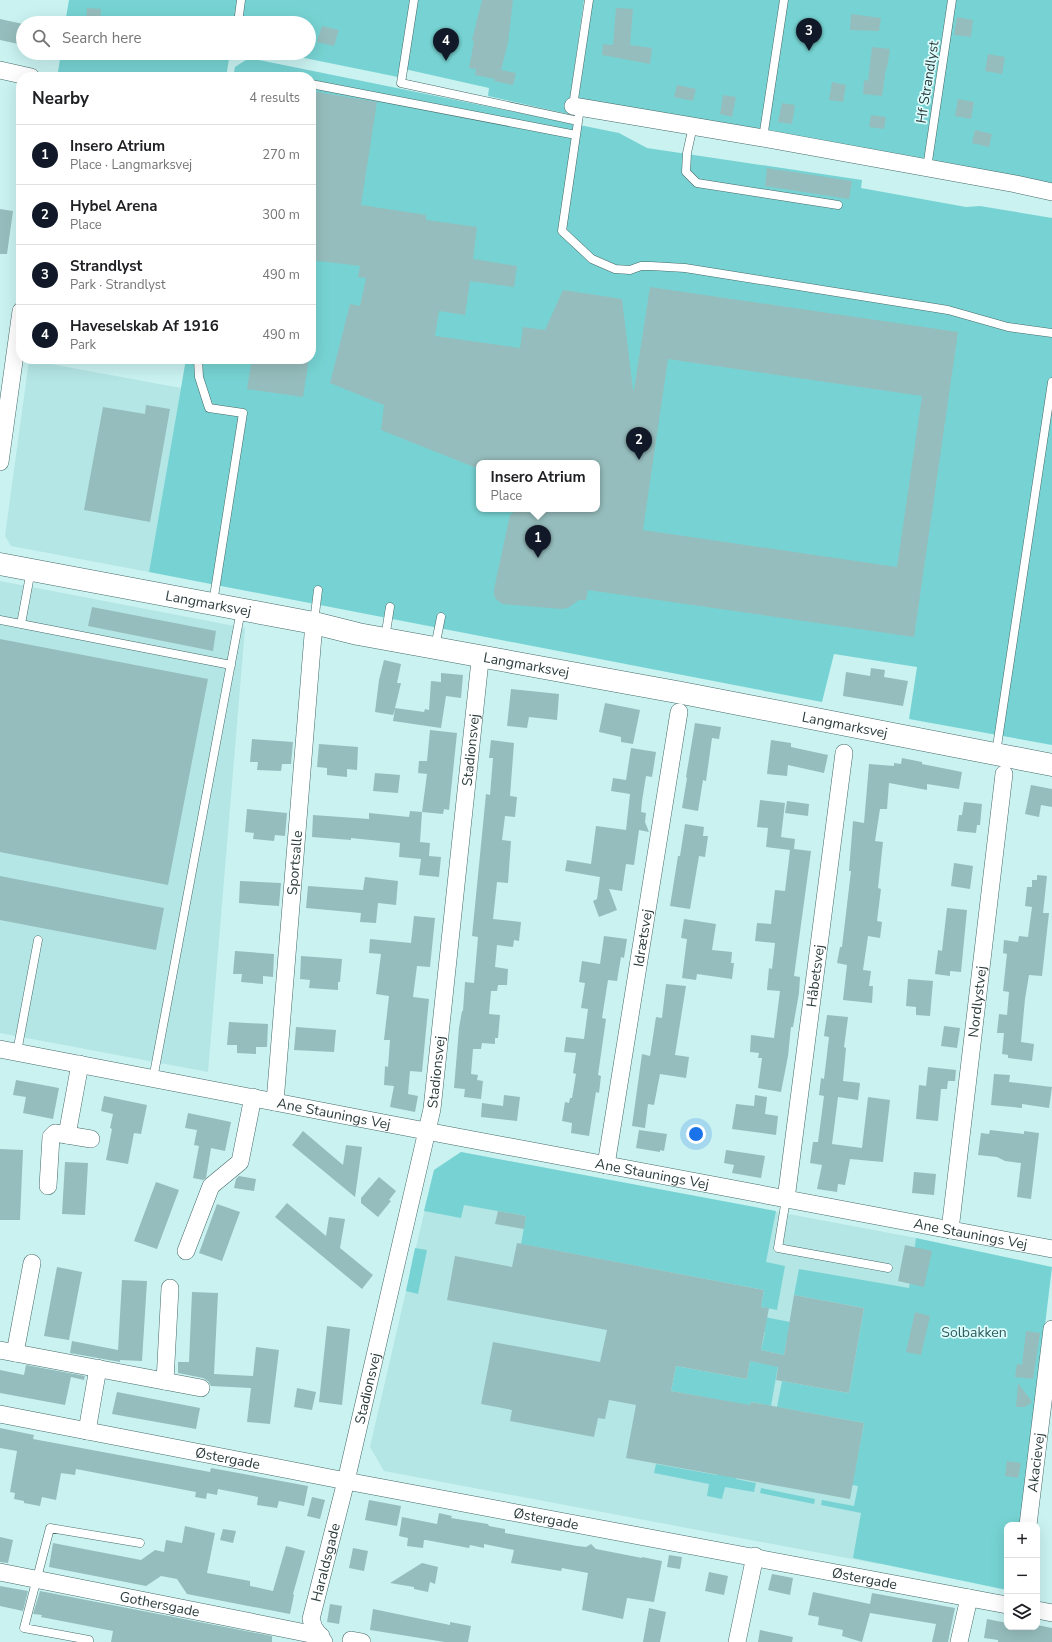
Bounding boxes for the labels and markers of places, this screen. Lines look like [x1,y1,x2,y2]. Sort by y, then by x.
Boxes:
pin: 3 [796,18,822,51]
pin: 4 [433,28,459,61]
pin: 2 [626,427,652,460]
pin: 1 [525,525,551,558]

